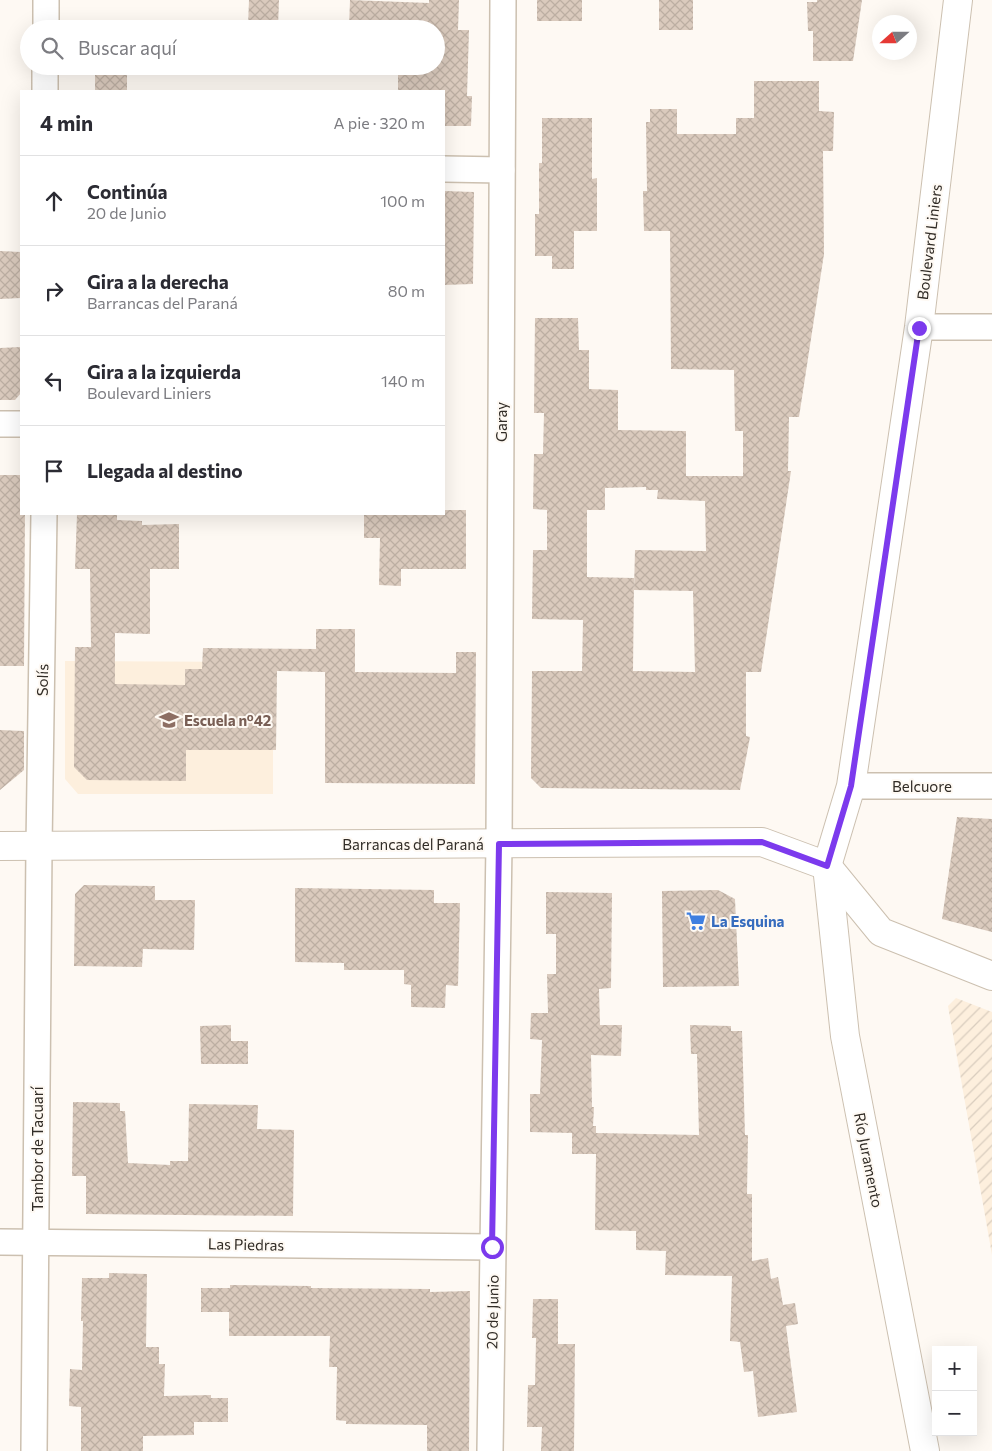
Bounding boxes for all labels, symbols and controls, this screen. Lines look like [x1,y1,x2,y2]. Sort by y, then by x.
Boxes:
north arrow [872,15,917,60]
search box [20,20,445,75]
icon: search [38,34,66,62]
text: Buscar aquí [78,36,177,59]
text: 4 min [40,110,93,135]
text: A pie · 320 m [334,113,425,132]
text: Continúa [87,180,168,203]
street label: Boulevard Liniers [913,183,945,301]
icon: ahead [40,187,68,215]
text: 100 m [380,191,425,210]
text: 20 de Junio [87,203,167,222]
text: Gira a la derecha [87,270,229,293]
icon: right [40,277,68,305]
text: 80 m [388,281,425,300]
text: Barrancas del Paraná [87,293,238,312]
route end [908,317,931,340]
text: Gira a la izquierda [87,360,241,383]
icon: left [40,367,68,395]
text: 140 m [381,371,425,390]
text: Boulevard Liniers [87,383,211,402]
street label: Garay [492,402,510,442]
icon: arrive [40,457,68,485]
text: Llegada al destino [87,459,243,482]
street label: Solís [33,664,51,696]
school or university icon: Escuela nº42 [158,709,180,731]
place label: Escuela nº42 [184,711,271,729]
street label: Belcuore [892,777,952,795]
street label: Barrancas del Paraná [342,835,484,853]
supermarket icon: La Esquina [685,910,707,932]
place label: La Esquina [711,912,785,930]
street label: Tambor de Tacuarí [28,1085,46,1212]
street label: Río Juramento [851,1111,887,1209]
street label: Las Piedras [208,1234,285,1254]
route start [481,1236,504,1259]
street label: 20 de Junio [482,1275,502,1349]
map controls [932,1346,977,1436]
button: + [932,1346,977,1391]
button: − [932,1391,977,1436]

